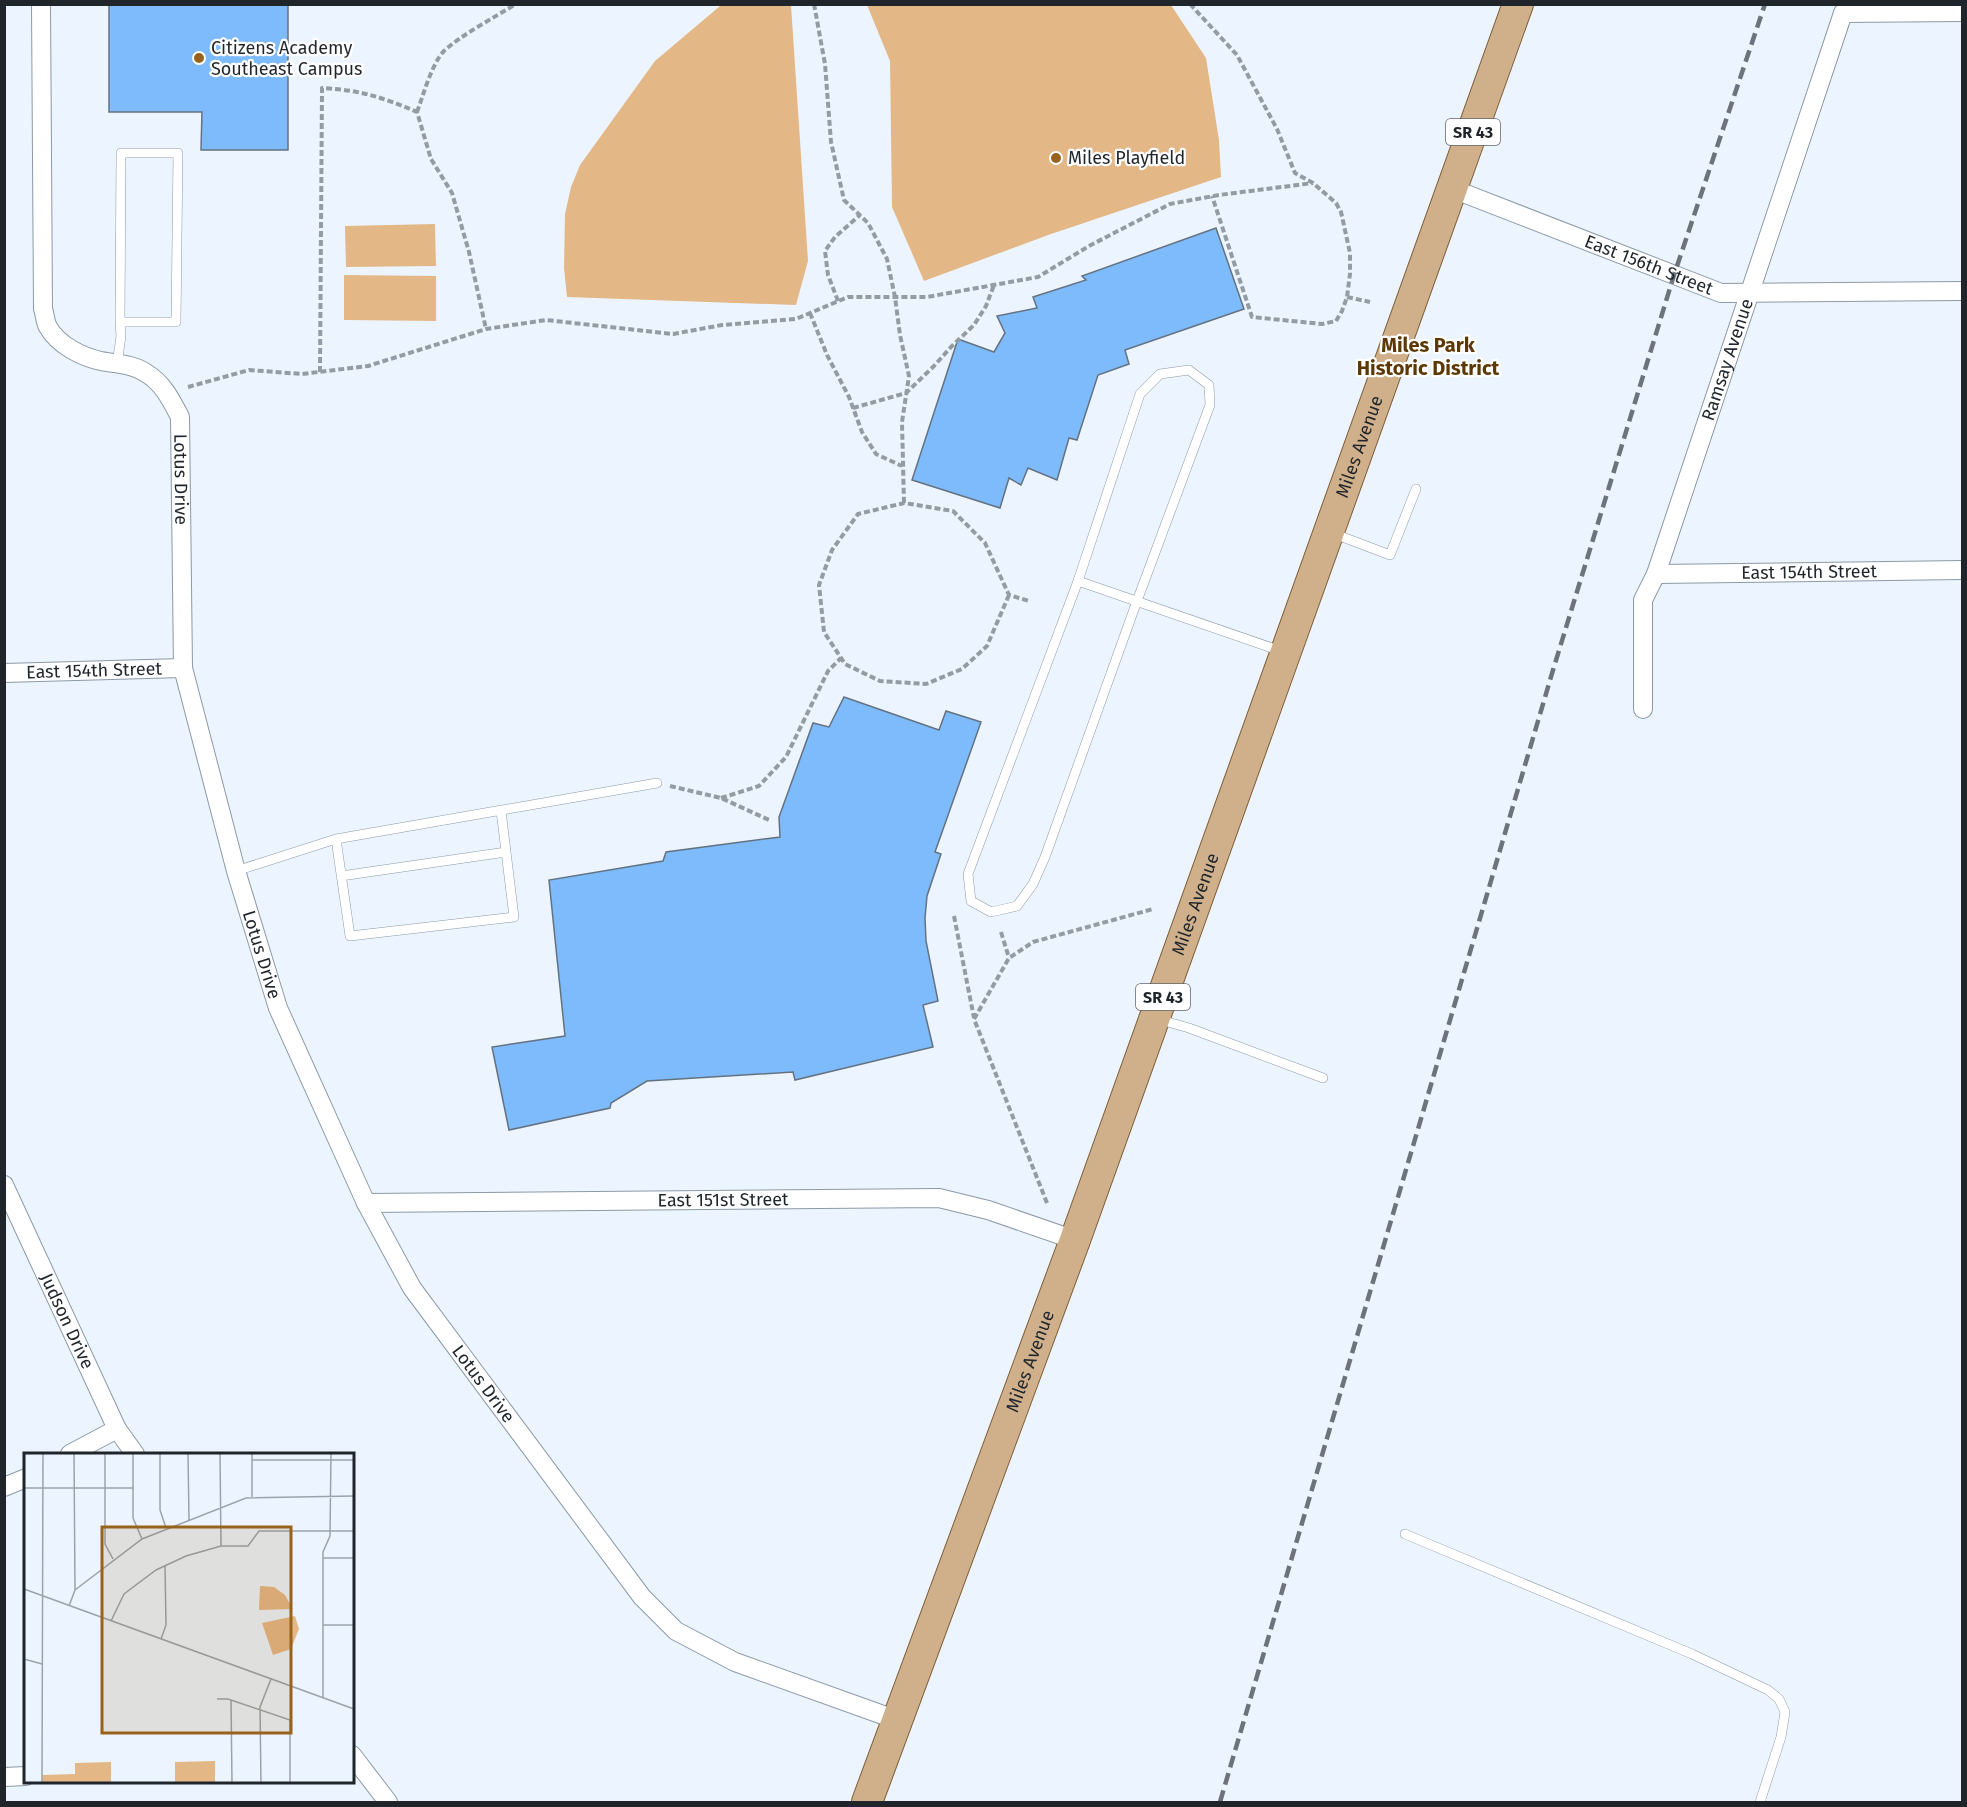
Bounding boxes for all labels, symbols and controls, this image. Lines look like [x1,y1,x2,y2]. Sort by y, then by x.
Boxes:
place label: Citizens Academy Southeast Campus [211,37,362,80]
marker: Citizens Academy Southeast Campus [192,51,206,65]
road number: SR 43 [1446,119,1500,145]
place label: Miles Playfield [1068,147,1185,169]
marker: Miles Playfield [1049,151,1063,165]
street label: East 156th Street [1581,230,1717,300]
street label: Ramsay Avenue [1697,296,1758,423]
district label: Miles Park Historic District [1357,333,1500,380]
street label: Miles Avenue [1331,393,1388,501]
street label: Lotus Drive [169,433,192,525]
street label: East 154th Street [1741,560,1878,584]
street label: East 154th Street [26,658,163,683]
street label: Miles Avenue [1167,850,1224,958]
street label: Lotus Drive [238,908,286,1002]
road number: SR 43 [1136,984,1190,1010]
street label: East 151st Street [657,1188,789,1211]
street label: Judson Drive [35,1270,99,1373]
street label: Miles Avenue [1001,1307,1059,1415]
street label: Lotus Drive [447,1341,520,1427]
inset map [24,1453,354,1783]

